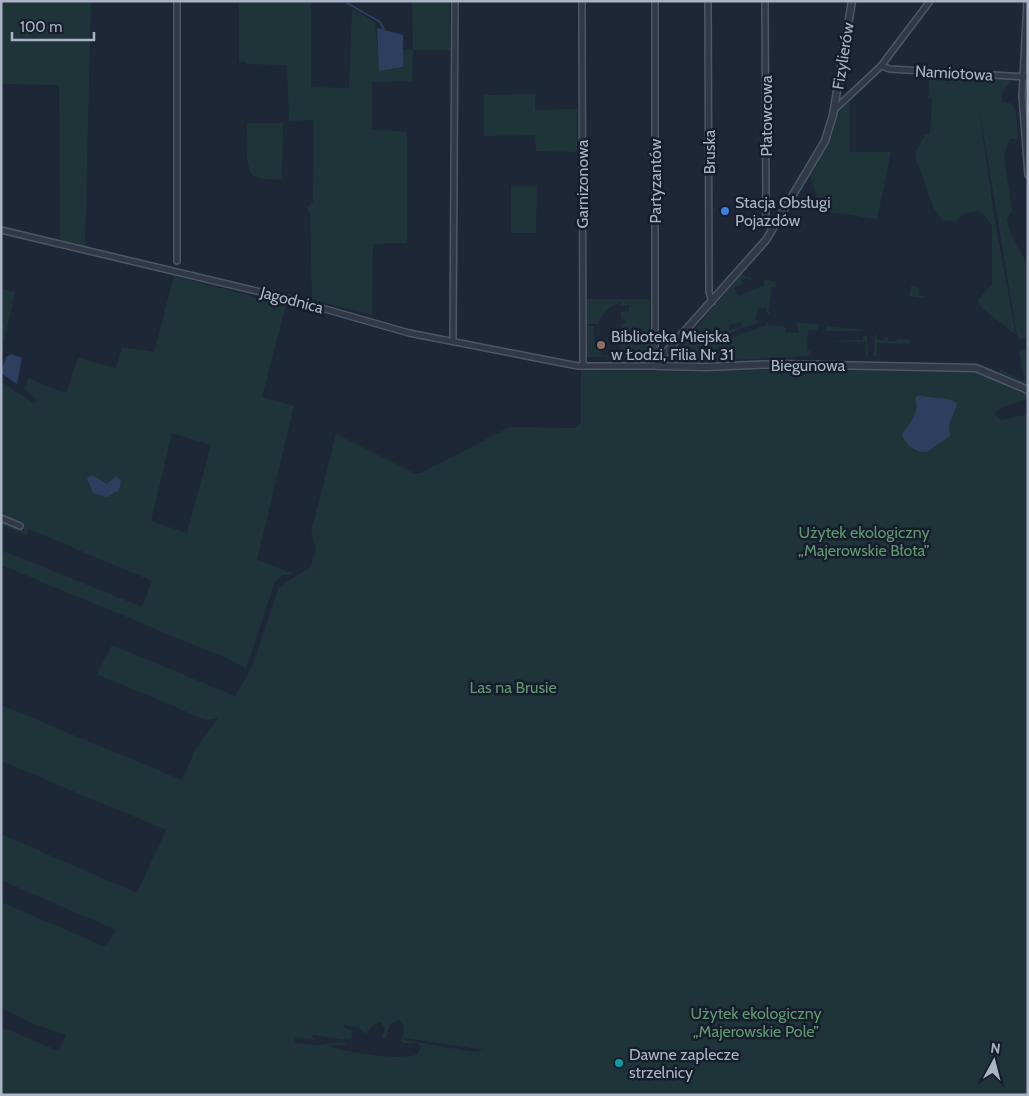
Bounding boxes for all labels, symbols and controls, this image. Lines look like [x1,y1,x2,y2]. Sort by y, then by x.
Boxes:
scale bar [12,10,95,42]
text: 100 m [20,18,62,36]
street label: Fizylierów [828,21,858,91]
street label: Namiotowa [914,61,994,85]
street label: Płatowcowa [757,75,776,157]
street label: Bruska [700,130,719,174]
street label: Partyzantów [646,138,665,223]
street label: Garnizonowa [573,139,592,228]
place label: Stacja Obsługi Pojazdów [735,193,831,230]
marker: Stacja Obsługi Pojazdów [719,205,731,217]
street label: Jagodnica [257,282,326,318]
place label: Biblioteka Miejska w Łodzi, Filia Nr 31 [611,327,734,364]
marker: Biblioteka Miejska w Łodzi, Filia Nr 31 [595,339,607,351]
street label: Biegunowa [771,356,845,375]
park label: Użytek ekologiczny „Majerowskie Błota” [798,523,930,560]
park label: Las na Brusie [469,678,557,697]
park label: Użytek ekologiczny „Majerowskie Pole” [690,1004,822,1041]
north arrow [969,1036,1019,1086]
text: N [990,1039,1002,1058]
place label: Dawne zaplecze strzelnicy [629,1045,739,1082]
marker: Dawne zaplecze strzelnicy [613,1057,625,1069]

